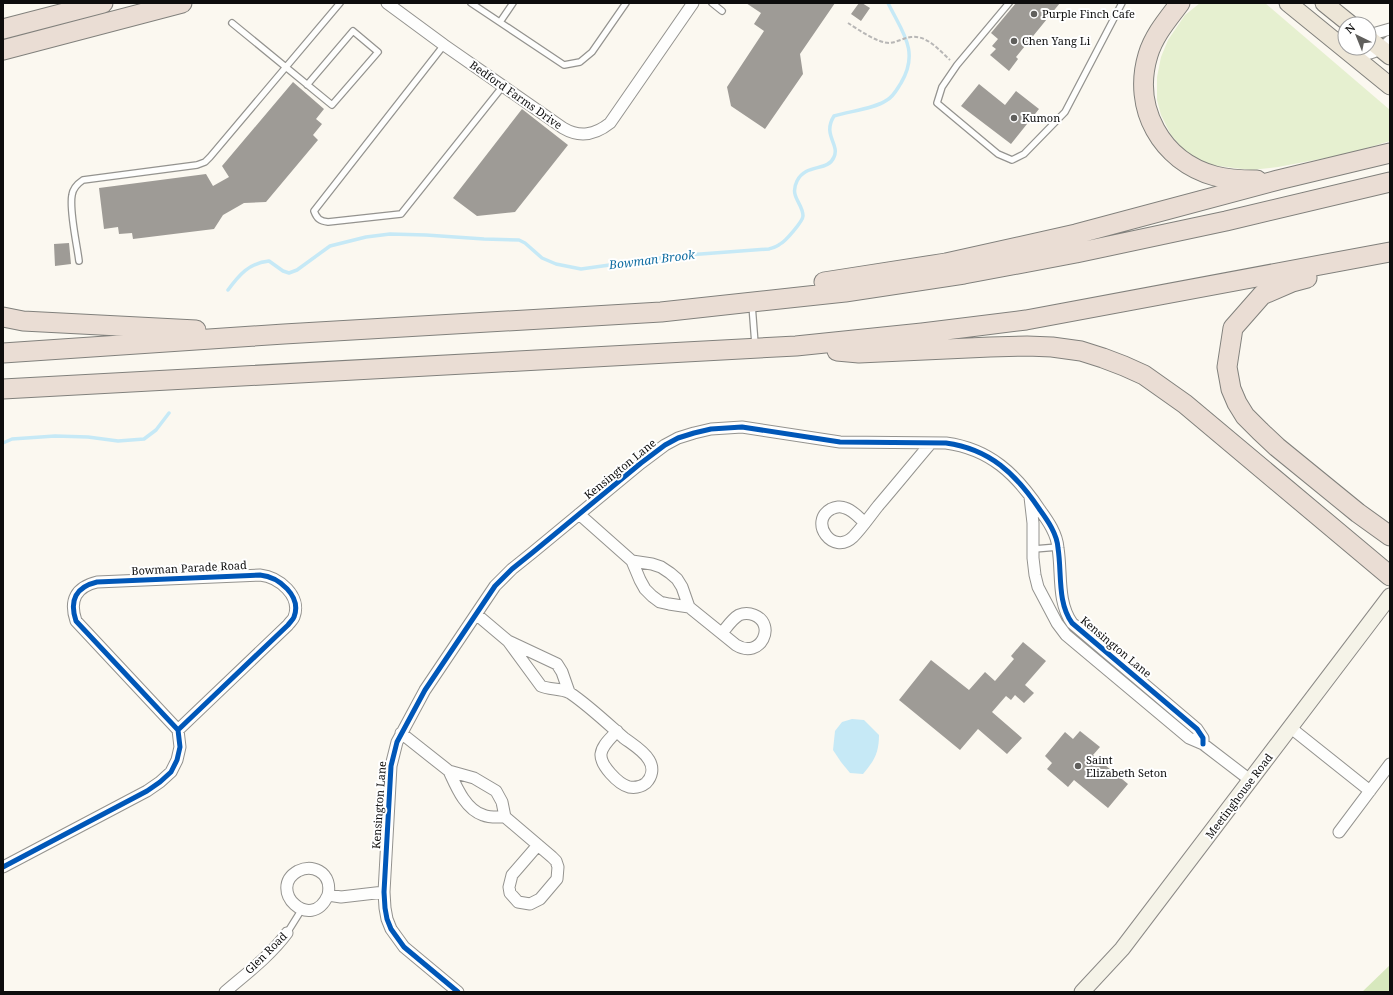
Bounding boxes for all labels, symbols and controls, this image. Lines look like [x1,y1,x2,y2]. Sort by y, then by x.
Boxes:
place label: Purple Finch Cafe [1042,6,1135,21]
marker: Purple Finch Cafe [1029,9,1039,19]
north arrow [1337,16,1377,56]
text: N [1342,20,1358,37]
place label: Chen Yang Li [1022,33,1091,48]
marker: Chen Yang Li [1009,36,1019,46]
street label: Bedford Farms Drive [467,57,566,132]
place label: Kumon [1022,110,1060,125]
marker: Kumon [1009,113,1019,123]
water label: Bowman Brook [607,246,697,273]
street label: Kensington Lane [581,435,659,502]
street label: Bowman Parade Road [131,557,247,578]
street label: Kensington Lane [1078,613,1155,681]
street label: Meetinghouse Road [1202,750,1276,841]
place label: Saint Elizabeth Seton [1086,752,1167,780]
street label: Kensington Lane [368,760,389,849]
marker: Saint Elizabeth Seton [1073,761,1083,771]
street label: Glen Road [241,928,290,977]

